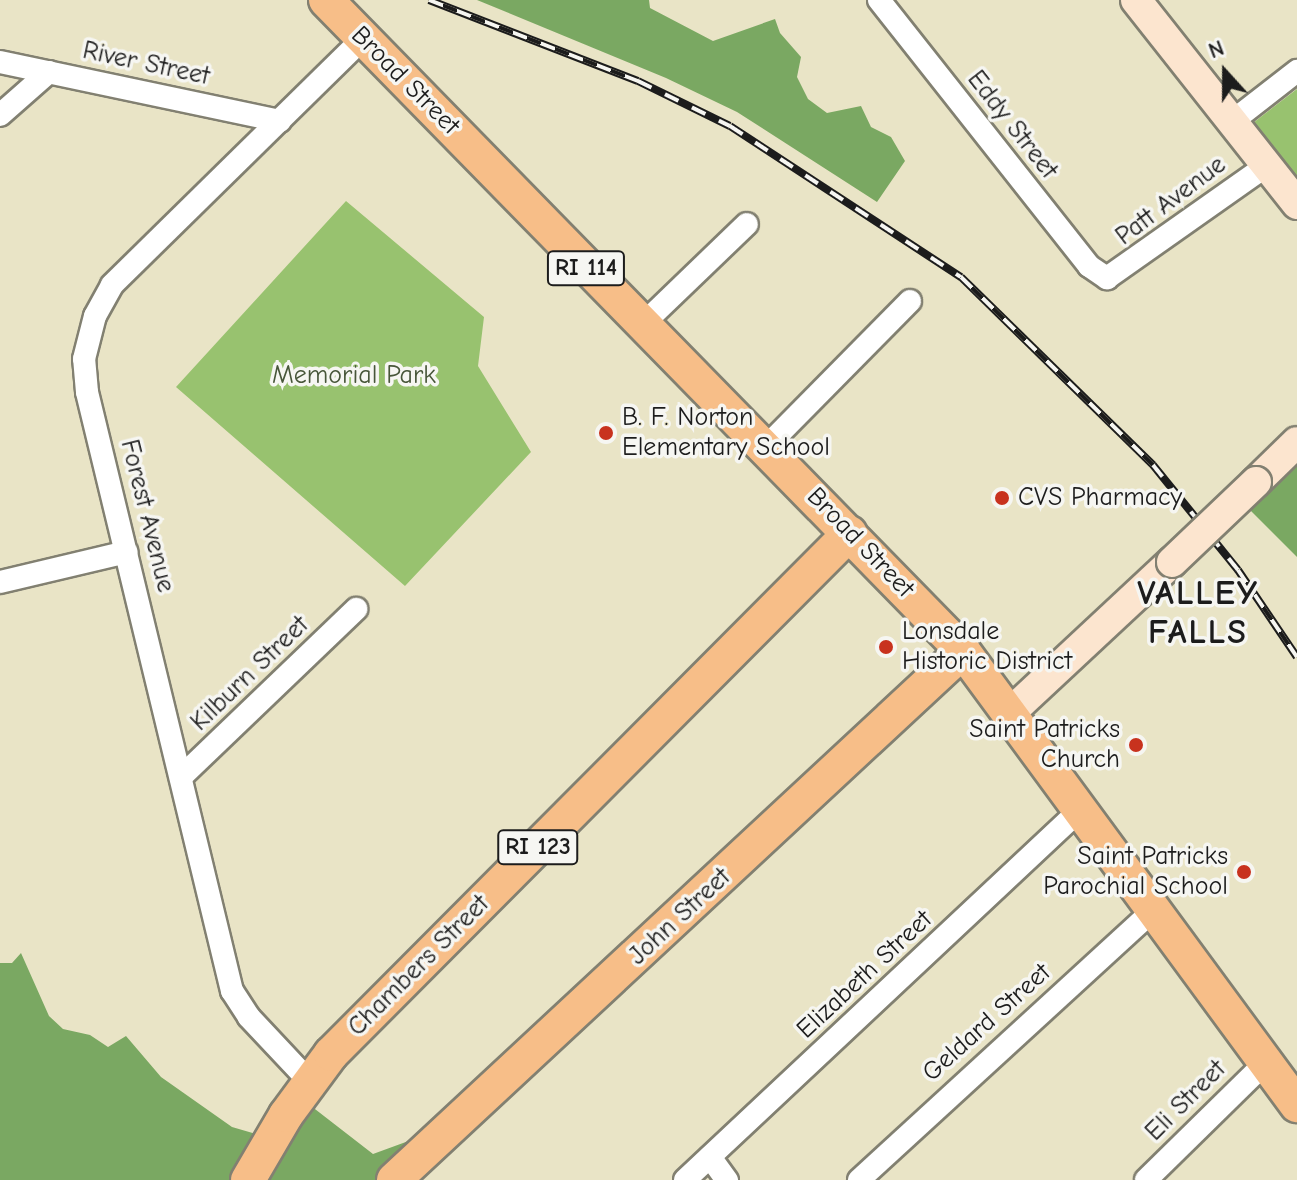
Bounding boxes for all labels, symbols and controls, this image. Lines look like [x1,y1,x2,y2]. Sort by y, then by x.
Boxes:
street label: Broad Street [344,20,466,142]
north arrow [1185,32,1265,112]
street label: River Street [80,35,212,93]
text: N [1205,35,1228,64]
street label: Eddy Street [960,65,1064,185]
street label: Patt Avenue [1110,150,1232,252]
road number: RI 114 [546,248,626,288]
park label: Memorial Park [272,360,436,392]
place label: B. F. Norton Elementary School [622,402,830,464]
marker: B. F. Norton Elementary School [597,424,615,442]
street label: Forest Avenue [113,436,181,596]
street label: Broad Street [800,482,920,604]
place label: CVS Pharmacy [1018,482,1182,514]
marker: CVS Pharmacy [993,489,1011,507]
district label: VALLEY FALLS [1137,573,1259,652]
street label: Kilburn Street [185,610,315,738]
place label: Lonsdale Historic District [902,616,1072,678]
marker: Lonsdale Historic District [877,638,895,656]
place label: Saint Patricks Church [969,714,1120,776]
marker: Saint Patricks Church [1127,736,1145,754]
road number: RI 123 [496,827,580,867]
place label: Saint Patricks Parochial School [1043,841,1228,902]
street label: John Street [623,862,737,972]
marker: Saint Patricks Parochial School [1235,863,1253,881]
street label: Chambers Street [342,889,496,1043]
street label: Elizabeth Street [791,904,939,1046]
street label: Geldard Street [916,957,1058,1089]
street label: Eli Street [1139,1054,1233,1148]

